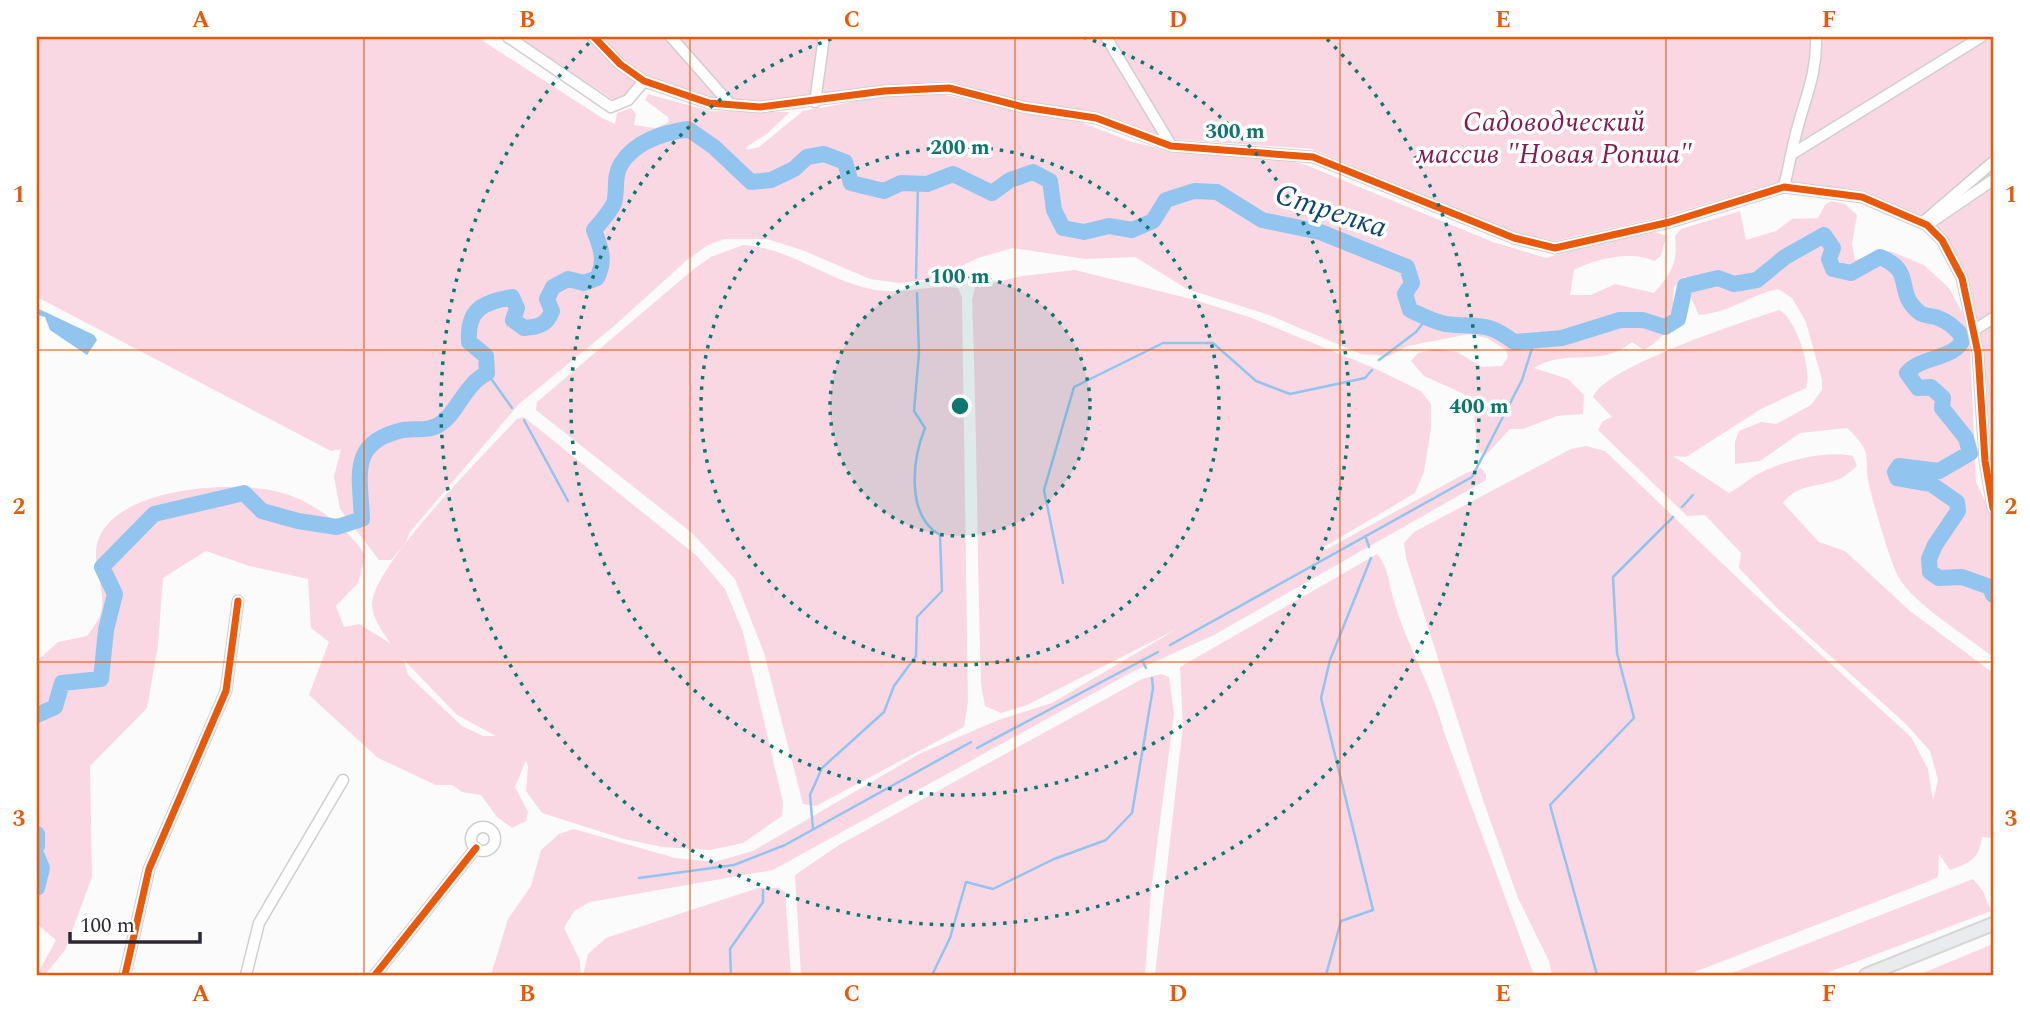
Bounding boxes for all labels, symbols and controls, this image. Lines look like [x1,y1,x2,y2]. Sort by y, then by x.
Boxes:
text: A [192,3,210,38]
text: B [519,3,535,38]
text: C [844,3,860,38]
text: D [1169,3,1187,38]
text: E [1495,3,1511,38]
text: F [1822,3,1836,38]
park label: Садоводческий массив "Новая Ропша" [1415,101,1692,176]
text: 300 m [1205,116,1265,148]
text: 200 m [930,132,990,164]
water label: Стрелка [1269,171,1393,251]
text: 1 [13,178,25,213]
text: 1 [2005,178,2017,213]
text: 100 m [930,261,990,293]
text: 400 m [1449,391,1509,423]
centre of rings [948,394,972,418]
text: 2 [13,490,26,525]
text: 2 [2005,490,2018,525]
text: 3 [13,802,26,837]
text: 3 [2005,802,2018,837]
scale bar [70,900,200,944]
text: 100 m [80,910,135,942]
text: A [192,977,210,1012]
text: B [519,977,535,1012]
text: C [844,977,860,1012]
text: D [1169,977,1187,1012]
text: E [1495,977,1511,1012]
text: F [1822,977,1836,1012]

